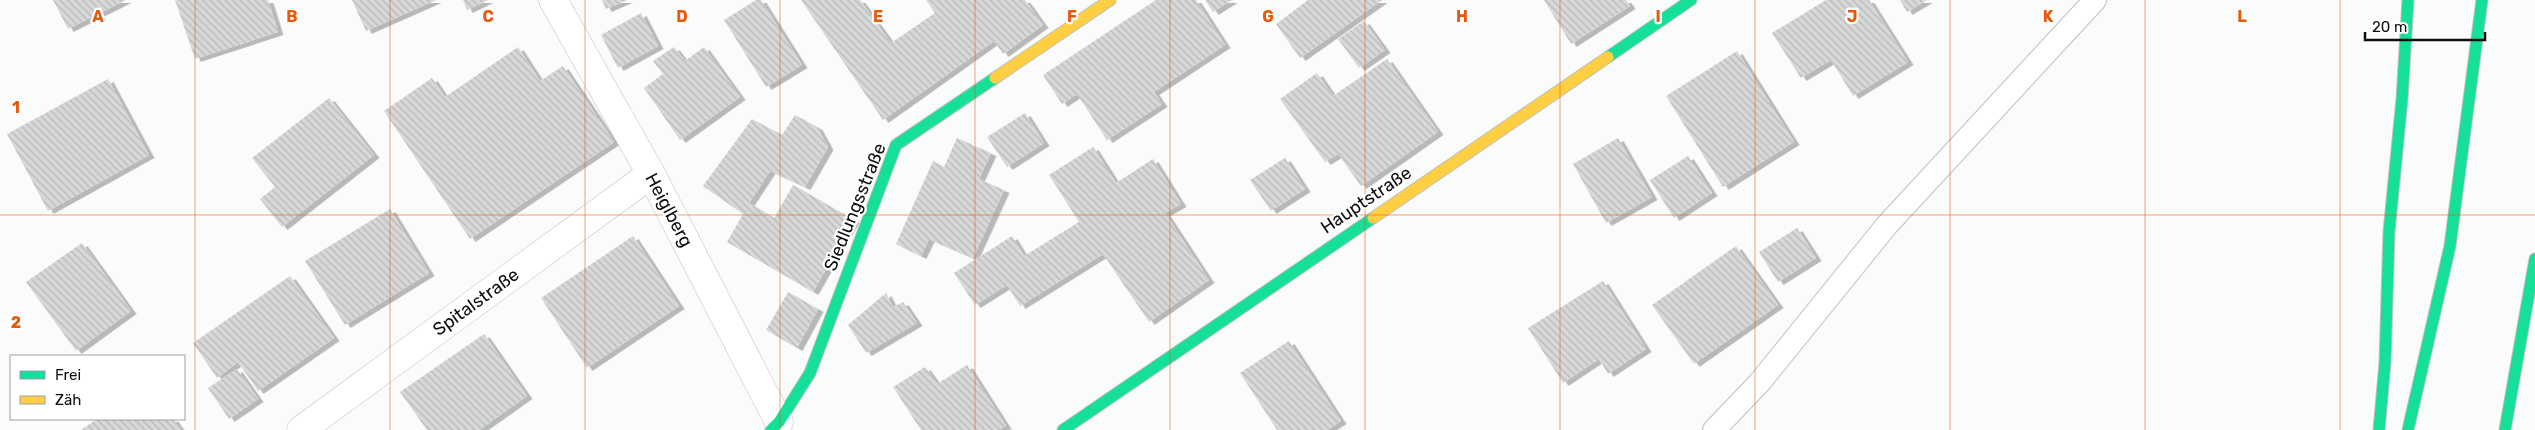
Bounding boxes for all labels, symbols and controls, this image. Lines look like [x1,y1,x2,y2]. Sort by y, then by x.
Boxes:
text: A [92,7,104,26]
text: B [286,7,298,26]
text: C [482,7,494,26]
text: D [676,7,688,26]
text: E [873,7,883,26]
text: F [1067,7,1077,26]
text: G [1262,7,1274,26]
text: H [1456,7,1468,26]
text: I [1655,7,1661,26]
text: J [1847,7,1857,26]
text: K [2043,7,2054,26]
text: L [2237,7,2247,26]
scale bar [2365,10,2485,42]
text: 20 m [2372,18,2407,36]
text: 1 [12,98,20,117]
street label: Siedlungsstraße [819,140,891,274]
street label: Hauptstraße [1316,162,1416,238]
street label: Heiglberg [640,169,698,251]
street label: Spitalstraße [429,263,523,341]
text: 2 [11,313,21,332]
legend [10,355,185,420]
text: Frei [55,366,81,384]
text: Zäh [55,391,81,409]

